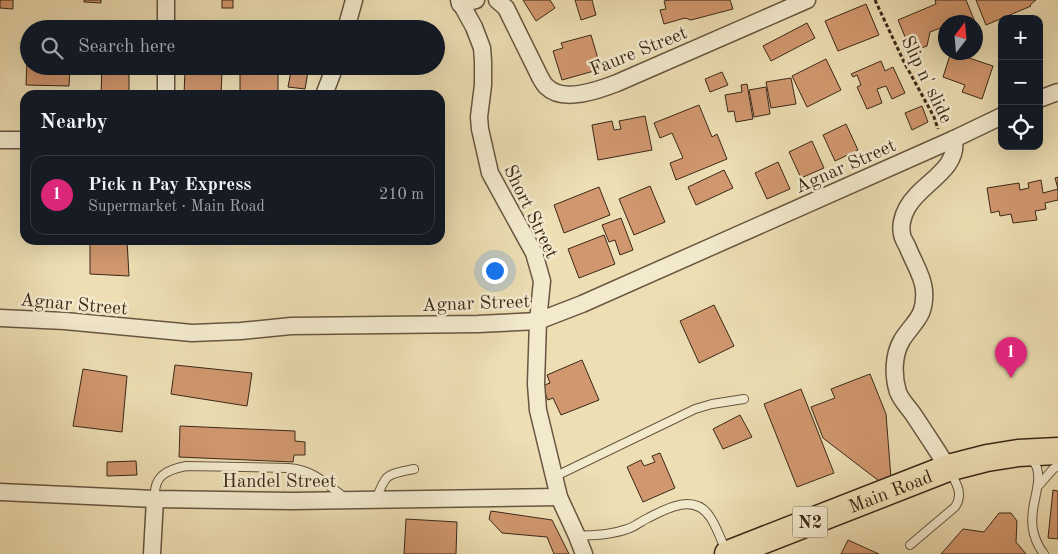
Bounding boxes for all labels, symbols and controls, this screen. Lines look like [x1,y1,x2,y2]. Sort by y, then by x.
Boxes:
north arrow [938,15,983,60]
map controls [998,15,1043,150]
button: + [998,15,1043,60]
search box [20,20,445,75]
street label: Faure Street [587,24,690,80]
street label: Slip n' slide [896,33,955,127]
icon: search [38,34,66,62]
text: Search here [78,38,175,57]
button: − [998,60,1043,105]
button: locate [998,105,1043,150]
text: Nearby [40,112,108,133]
street label: Agnar Street [793,137,899,198]
street label: Short Street [499,162,561,262]
text: Pick n Pay Express [88,176,251,195]
text: 1 [52,187,62,203]
text: 210 m [379,187,424,203]
text: Supermarket · Main Road [88,199,265,215]
your location [482,258,508,284]
street label: Agnar Street [19,291,128,320]
street label: Agnar Street [422,293,530,316]
pin: 1 [995,337,1027,378]
street label: Main Road [846,468,936,518]
street label: Handel Street [222,473,336,492]
road number: N2 [792,507,828,538]

